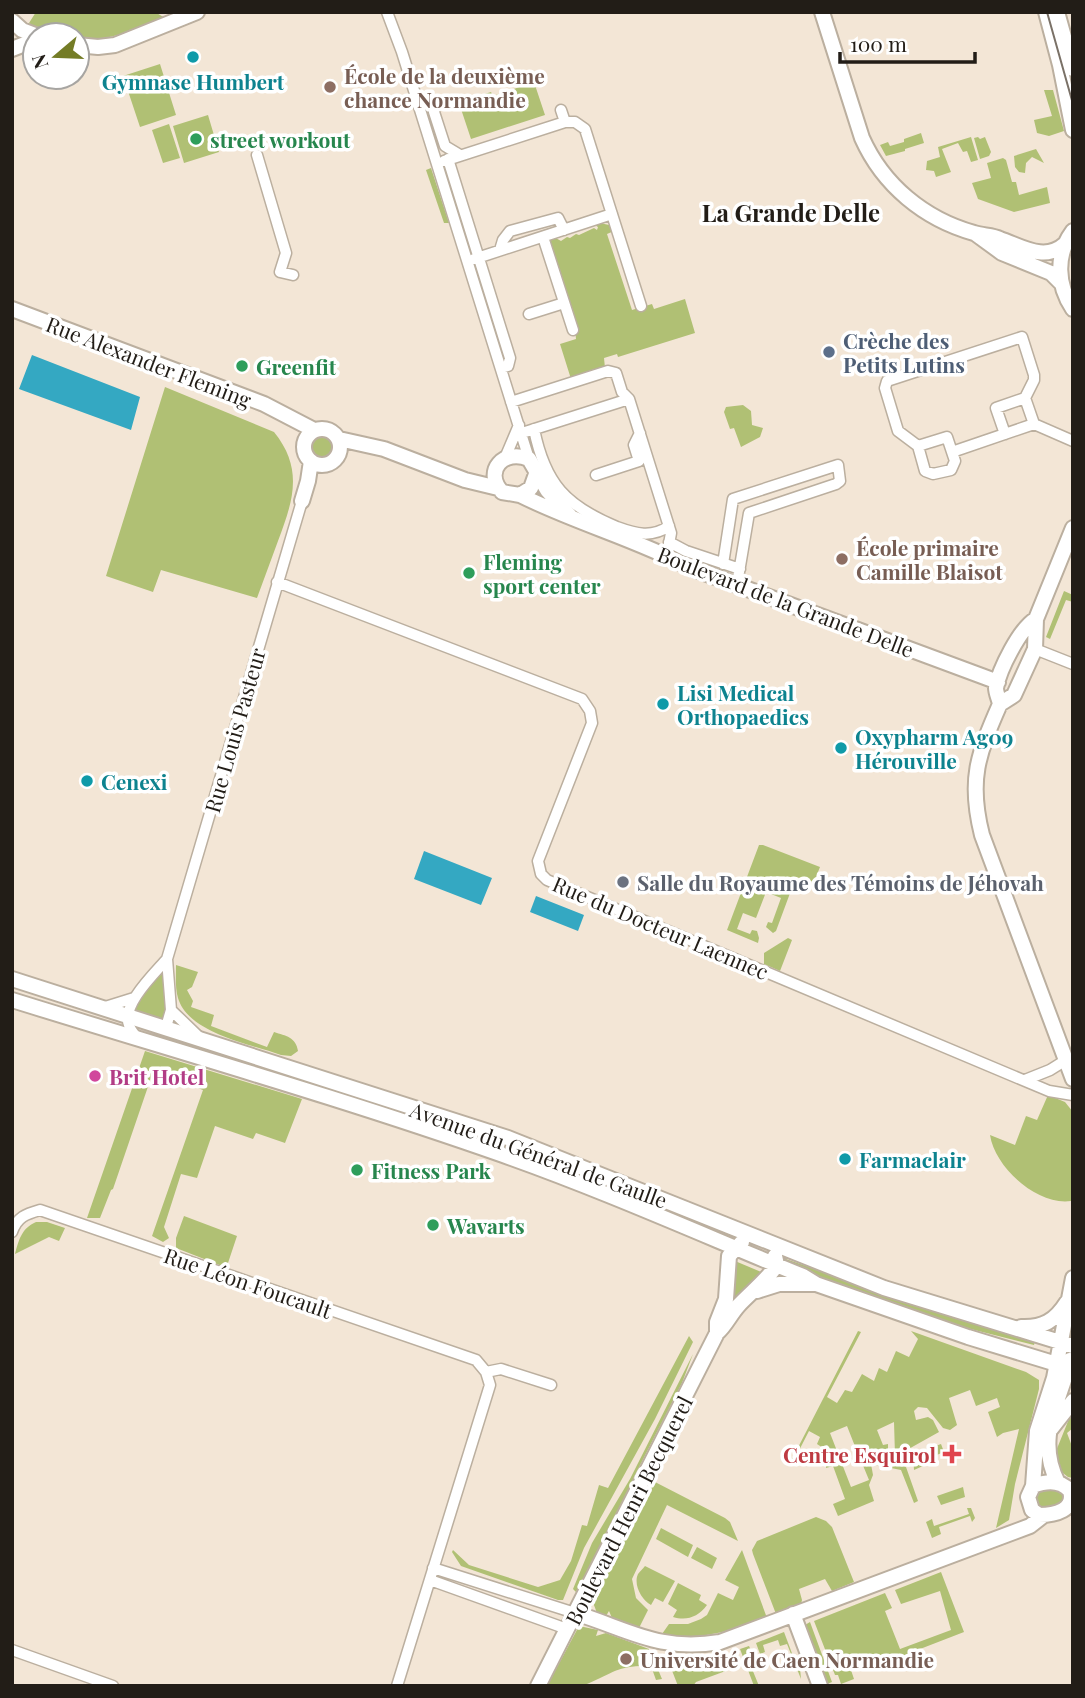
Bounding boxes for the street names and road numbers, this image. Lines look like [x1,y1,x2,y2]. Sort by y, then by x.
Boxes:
street label: Rue Alexander Fleming [42,309,256,413]
street label: Boulevard de la Grande Delle [654,539,918,663]
street label: Rue Louis Pasteur [197,644,271,816]
street label: Rue du Docteur Laennec [549,869,773,985]
street label: Avenue du Général de Gaulle [406,1094,671,1214]
street label: Rue Léon Foucault [161,1240,336,1324]
street label: Boulevard Henri Becquerel [558,1391,698,1629]

